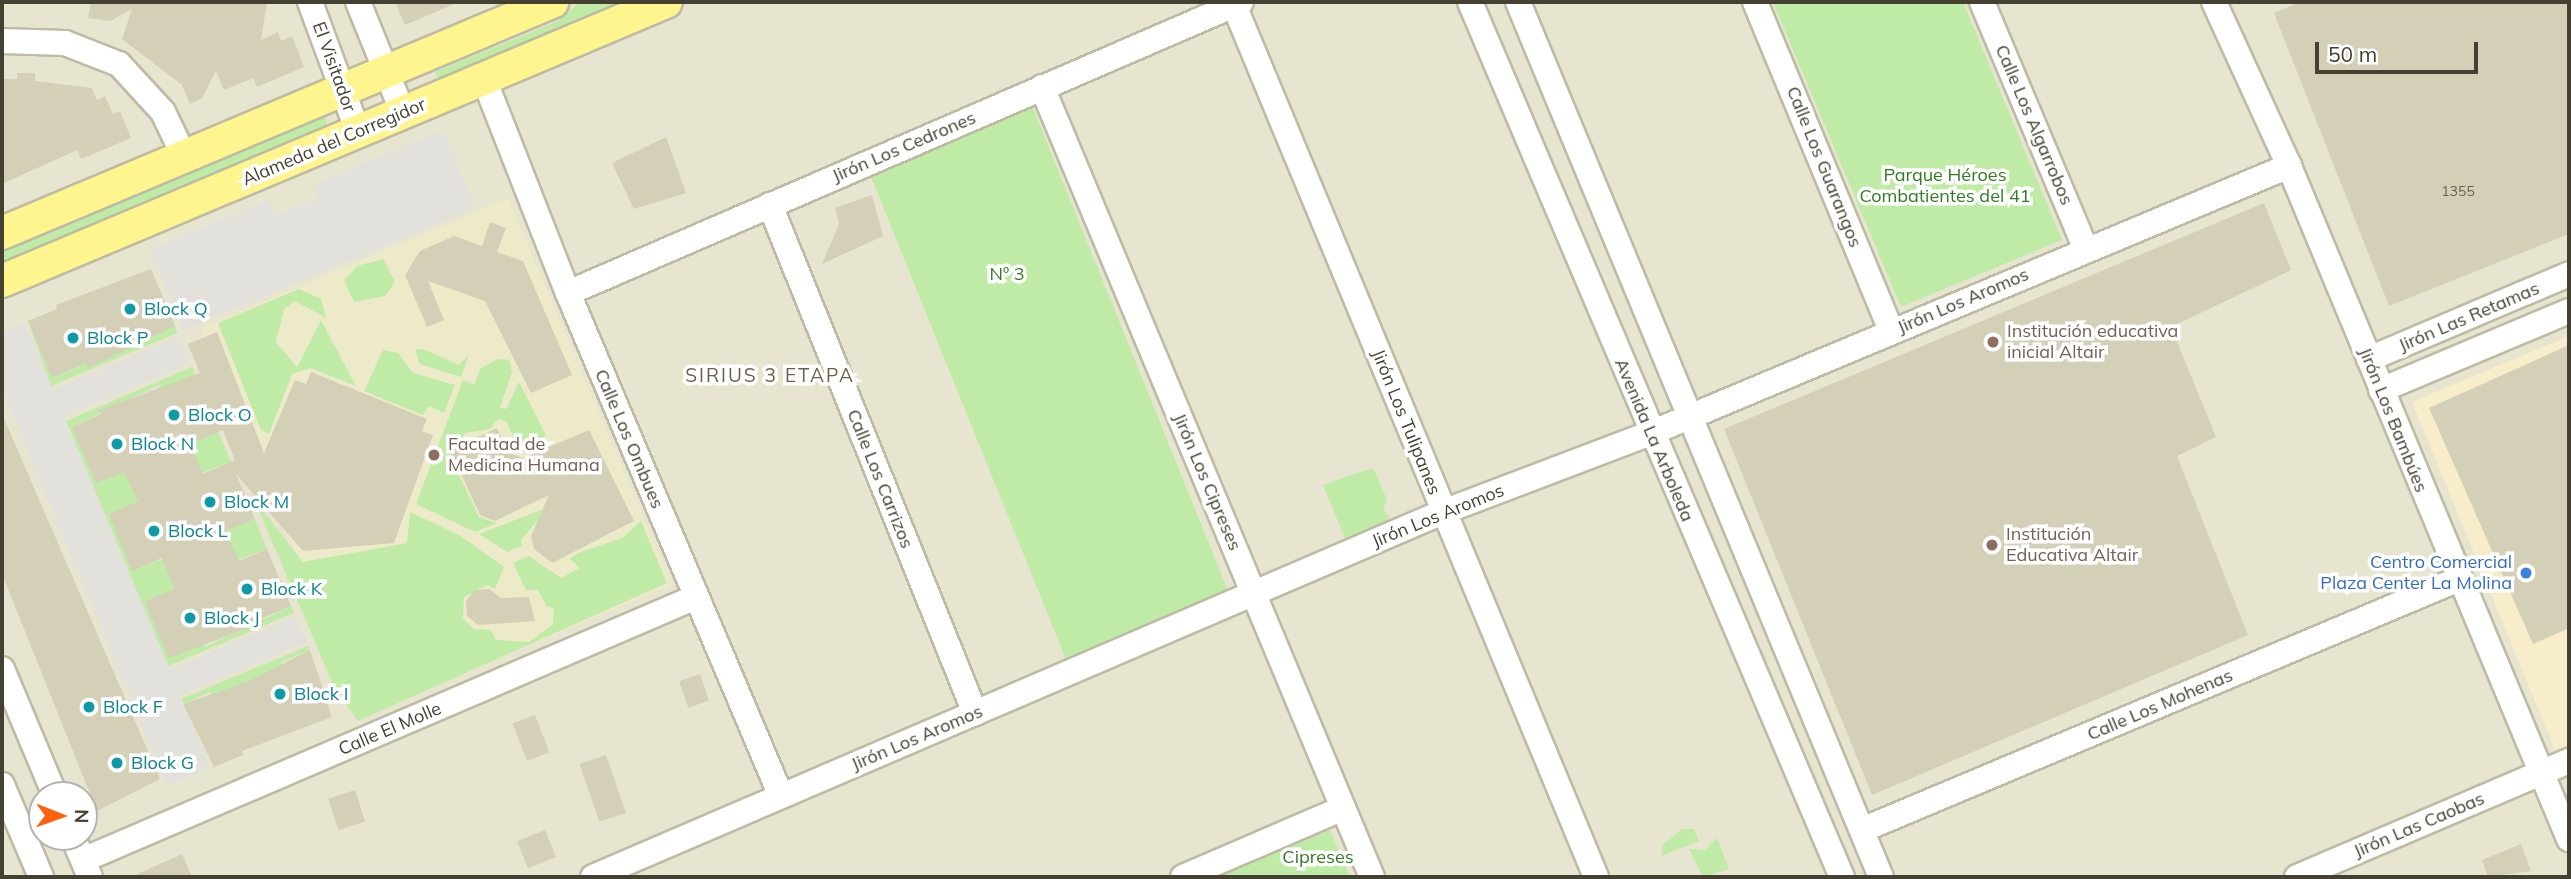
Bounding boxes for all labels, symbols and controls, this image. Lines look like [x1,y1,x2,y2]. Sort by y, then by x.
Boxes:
street label: El Visitador [308,19,360,115]
scale bar [2319,28,2482,72]
text: 50 m [2328,41,2377,67]
street label: Calle Los Algarrobos [1990,42,2078,208]
street label: Calle Los Guarangos [1782,83,1866,251]
street label: Alameda del Corregidor [239,94,429,190]
street label: Jirón Los Cedrones [829,107,979,187]
park label: Parque Héroes Combatientes del 41 [1859,165,2031,208]
house number: 1355 [2441,183,2475,199]
park label: Nº 3 [989,263,1025,285]
street label: Jirón Los Aromos [1894,264,2032,338]
street label: Jirón Las Retamas [2395,278,2543,356]
place label: Block Q [144,298,208,320]
marker: Block Q [122,301,138,317]
place label: Institución educativa inicial Altair [2007,321,2178,364]
place label: Block P [87,327,148,349]
marker: Block P [65,330,81,346]
marker: Institución educativa inicial Altair [1985,334,2001,350]
street label: Jirón Los Bambúes [2354,344,2432,496]
street label: Jirón Los Tulipanes [1367,346,1445,498]
street label: Avenida La Arboleda [1610,355,1698,525]
district label: SIRIUS 3 ETAPA [687,365,853,387]
street label: Calle Los Ombues [590,366,668,512]
place label: Block O [188,404,252,426]
street label: Calle Los Carrizos [842,406,918,552]
marker: Block O [166,407,182,423]
street label: Jirón Los Cipreses [1168,410,1246,554]
place label: Block N [131,433,194,455]
place label: Facultad de Medicina Humana [448,434,600,476]
marker: Block N [109,436,125,452]
marker: Facultad de Medicina Humana [426,447,442,463]
street label: Jirón Los Aromos [1369,480,1507,552]
place label: Block M [224,491,289,513]
marker: Block M [202,494,218,510]
place label: Block L [168,520,227,542]
marker: Block L [146,523,162,539]
place label: Institución Educativa Altair [2006,524,2138,566]
marker: Institución Educativa Altair [1984,537,2000,553]
place label: Centro Comercial Plaza Center La Molina [2320,552,2512,594]
marker: Centro Comercial Plaza Center La Molina [2518,565,2534,581]
place label: Block K [261,578,322,600]
marker: Block K [239,581,255,597]
place label: Block J [204,607,260,629]
marker: Block J [182,610,198,626]
street label: Calle Los Mohenas [2084,665,2236,745]
place label: Block I [294,683,348,705]
marker: Block I [272,686,288,702]
place label: Block F [103,696,163,718]
street label: Calle El Molle [335,698,445,760]
marker: Block F [81,699,97,715]
street label: Jirón Los Aromos [848,701,986,775]
place label: Block G [131,752,194,774]
marker: Block G [109,755,125,771]
north arrow [28,781,98,851]
street label: Jirón Las Caobas [2350,788,2488,862]
text: N [70,809,94,824]
park label: Cipreses [1282,846,1354,868]

